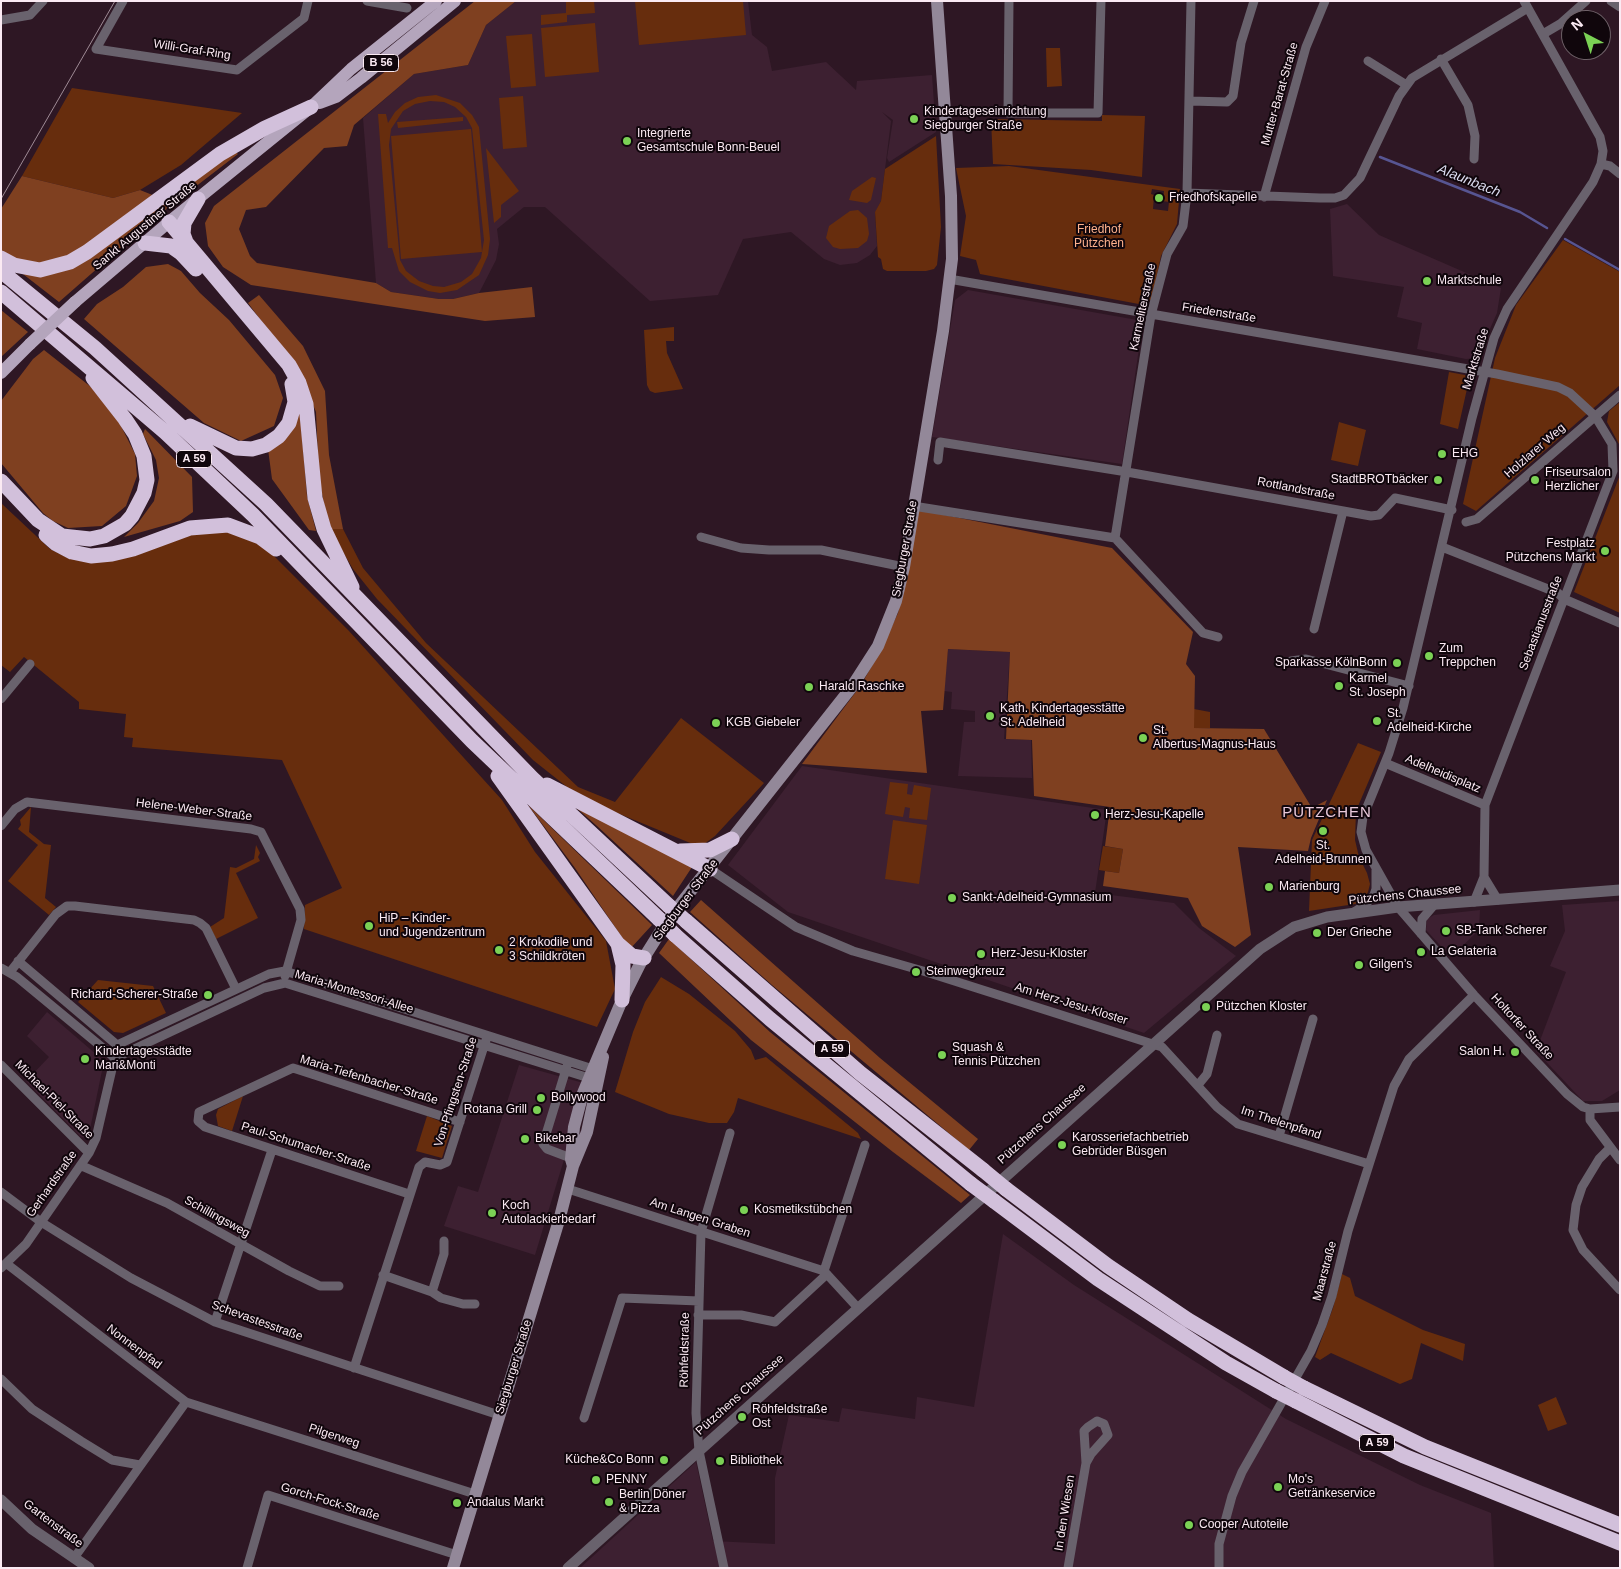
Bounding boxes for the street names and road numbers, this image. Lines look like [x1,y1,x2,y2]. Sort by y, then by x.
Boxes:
street label: Willi-Graf-Ring [152,37,232,63]
street label: Mutter-Barat-Straße [1258,41,1302,147]
road number: B 56 [364,54,398,72]
street label: Sankt Augustiner Straße [90,178,200,274]
street label: Karmeliterstraße [1127,262,1159,352]
street label: Friedenstraße [1181,300,1257,326]
street label: Marktstraße [1460,326,1492,392]
street label: Holzlarer Weg [1502,421,1568,481]
road number: A 59 [176,450,212,468]
street label: Rottlandstraße [1256,474,1336,504]
street label: Siegburger Straße [889,499,921,599]
street label: Sebastianusstraße [1516,574,1566,672]
street label: Adelheidisplatz [1403,752,1483,796]
street label: Helene-Weber-Straße [135,796,253,824]
street label: Siegburger Straße [651,857,721,943]
street label: Pützchens Chaussee [1348,882,1462,908]
street label: Maria-Montessori-Allee [293,967,415,1017]
street label: Am Herz-Jesu-Kloster [1013,980,1129,1028]
street label: Holtorfer Straße [1488,991,1556,1063]
street label: Von-Pfingsten-Straße [431,1035,481,1149]
road number: A 59 [814,1040,850,1058]
street label: Maria-Tiefenbacher-Straße [298,1052,440,1108]
street label: Michael-Piel-Straße [12,1058,96,1142]
street label: Pützchens Chaussee [995,1081,1089,1167]
street label: Im Thelenpfand [1239,1103,1323,1143]
street label: Paul-Schumacher-Straße [239,1119,373,1175]
street label: Gerhardstraße [24,1148,80,1220]
street label: Schillingsweg [182,1193,252,1241]
street label: Am Langen Graben [648,1195,752,1241]
street label: Maarstraße [1310,1240,1340,1302]
street label: Schevastesstraße [209,1298,305,1344]
street label: Röhfeldstraße [677,1312,693,1388]
street label: Siegburger Straße [493,1318,535,1416]
street label: Nonnenpfad [104,1322,164,1372]
street label: Pützchens Chaussee [693,1352,787,1438]
street label: Pilgerweg [307,1421,361,1451]
road number: A 59 [1360,1435,1394,1452]
street label: In den Wiesen [1052,1474,1078,1552]
street label: Gorch-Fock-Straße [279,1480,381,1524]
street label: Gartenstraße [20,1497,86,1551]

